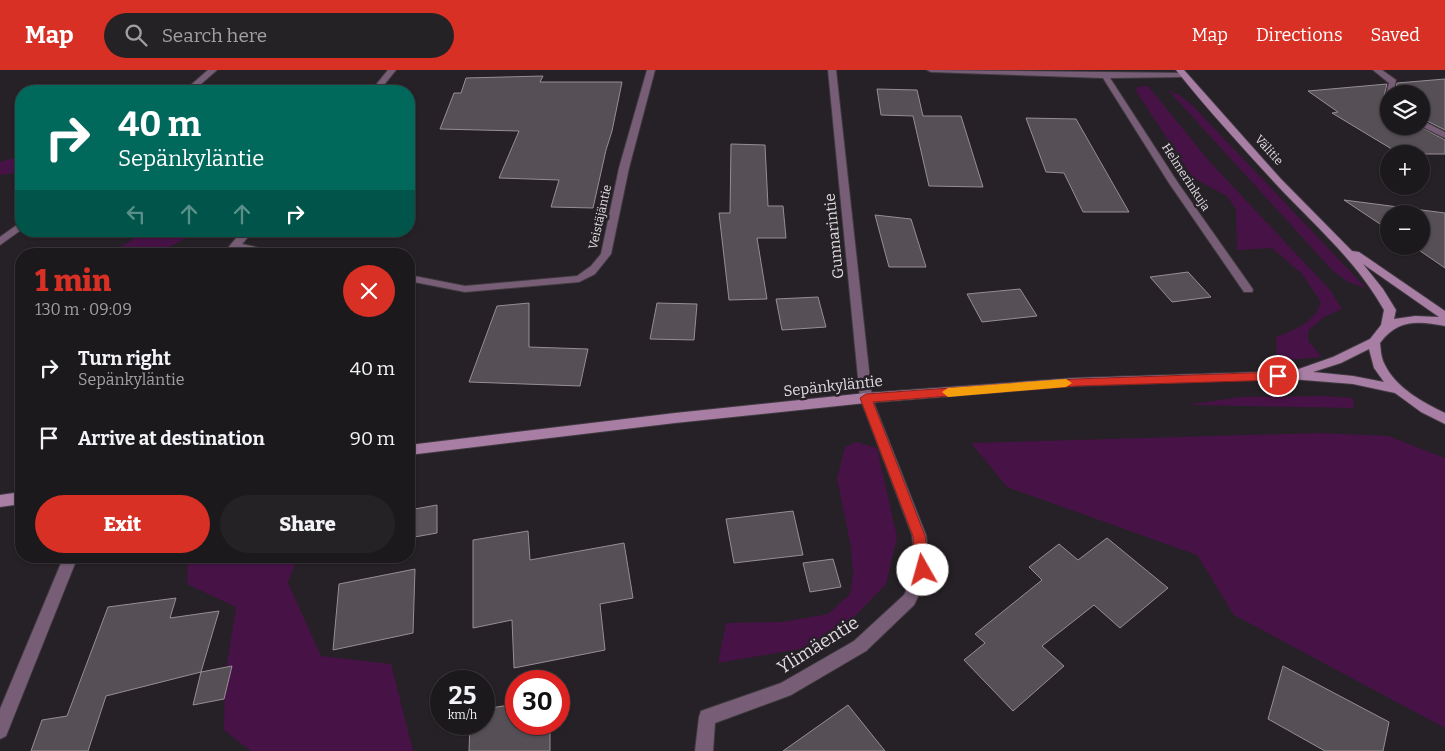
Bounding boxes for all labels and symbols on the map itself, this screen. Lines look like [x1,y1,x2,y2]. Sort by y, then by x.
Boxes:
street label: Välitie [1252,132,1286,168]
street label: Helmerinkuja [1159,141,1213,214]
street label: Veistäjäntie [586,183,614,251]
street label: Gunnarintie [821,192,847,280]
pin [1257,355,1299,397]
street label: Sepänkyläntie [782,372,884,400]
position arrow [896,543,948,595]
street label: Ylimäentie [773,611,863,679]
speed limit sign: 30 [505,670,570,735]

